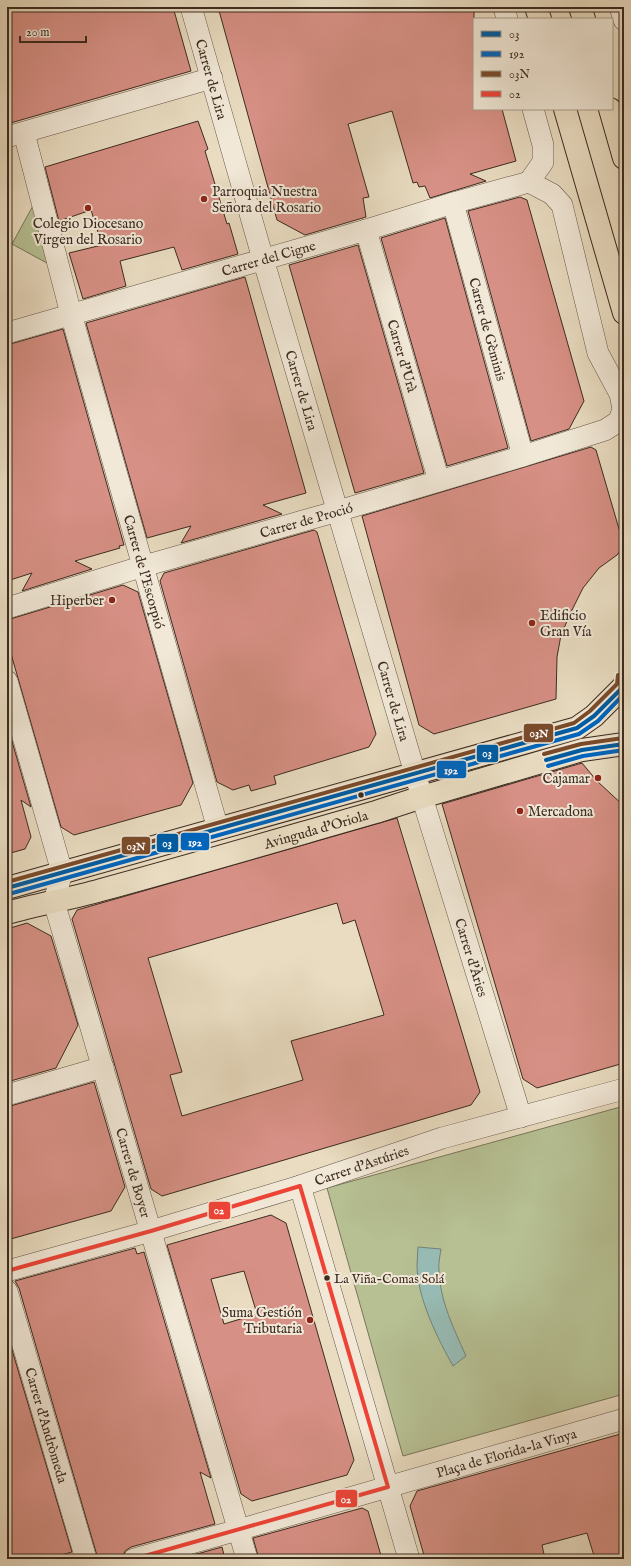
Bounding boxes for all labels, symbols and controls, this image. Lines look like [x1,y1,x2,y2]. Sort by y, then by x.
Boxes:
scale bar [20,18,86,44]
legend [473,18,613,110]
text: 20 m [26,25,49,40]
text: 03 [509,27,519,42]
street label: Carrer de Lira [191,37,231,123]
text: 192 [509,47,525,62]
text: 03N [509,67,530,82]
text: 02 [509,87,521,102]
place label: Parroquia Nuestra Señora del Rosario [212,183,322,217]
marker: Parroquia Nuestra Señora del Rosario [199,194,209,204]
marker: Colegio Diocesano Virgen del Rosario [83,203,93,213]
place label: Colegio Diocesano Virgen del Rosario [33,215,144,249]
street label: Carrer del Cigne [220,237,318,281]
street label: Carrer de Gèminis [464,276,510,383]
street label: Carrer d'Urà [383,318,421,395]
street label: Carrer de Lira [280,348,321,434]
street label: Carrer de Proció [258,499,356,543]
street label: Carrer de l'Escorpió [119,513,169,631]
place label: Hiperber [50,592,104,610]
marker: Hiperber [107,595,117,605]
place label: Edificio Gran Vía [540,607,592,641]
marker: Edificio Gran Vía [527,618,537,628]
street label: Carrer de Lira [372,659,413,744]
line badge: 03N [523,723,554,743]
text: 03N [529,727,549,741]
line badge: 03 [476,744,499,763]
text: 03 [482,747,492,761]
line badge: 192 [436,760,467,779]
text: 192 [444,764,459,778]
place label: Cajamar [543,770,590,788]
marker: Cajamar [593,773,603,783]
unlabelled marker [356,790,366,800]
place label: Mercadona [528,803,594,821]
marker: Mercadona [515,806,525,816]
street label: Avinguda d'Oriola [261,807,371,854]
line badge: 192 [180,832,210,851]
line badge: 03 [156,833,179,853]
line badge: 03N [121,836,151,855]
text: 192 [188,836,203,850]
text: 03 [162,837,172,851]
text: 03N [126,840,146,854]
street label: Carrer d'Àries [450,916,491,999]
street label: Carrer de Boyer [111,1126,154,1220]
street label: Carrer d'Astúries [312,1142,411,1190]
line badge: 02 [208,1201,231,1220]
text: 02 [214,1204,225,1218]
place label: La Viña-Comas Solá [334,1271,445,1288]
marker: La Viña-Comas Solá [322,1273,332,1283]
place label: Suma Gestión Tributaria [222,1304,303,1338]
marker: Suma Gestión Tributaria [305,1315,315,1325]
street label: Carrer d'Andròmeda [20,1366,71,1486]
street label: Plaça de Florida-la Vinya [434,1425,580,1483]
line badge: 02 [335,1489,358,1508]
text: 02 [341,1493,352,1507]

